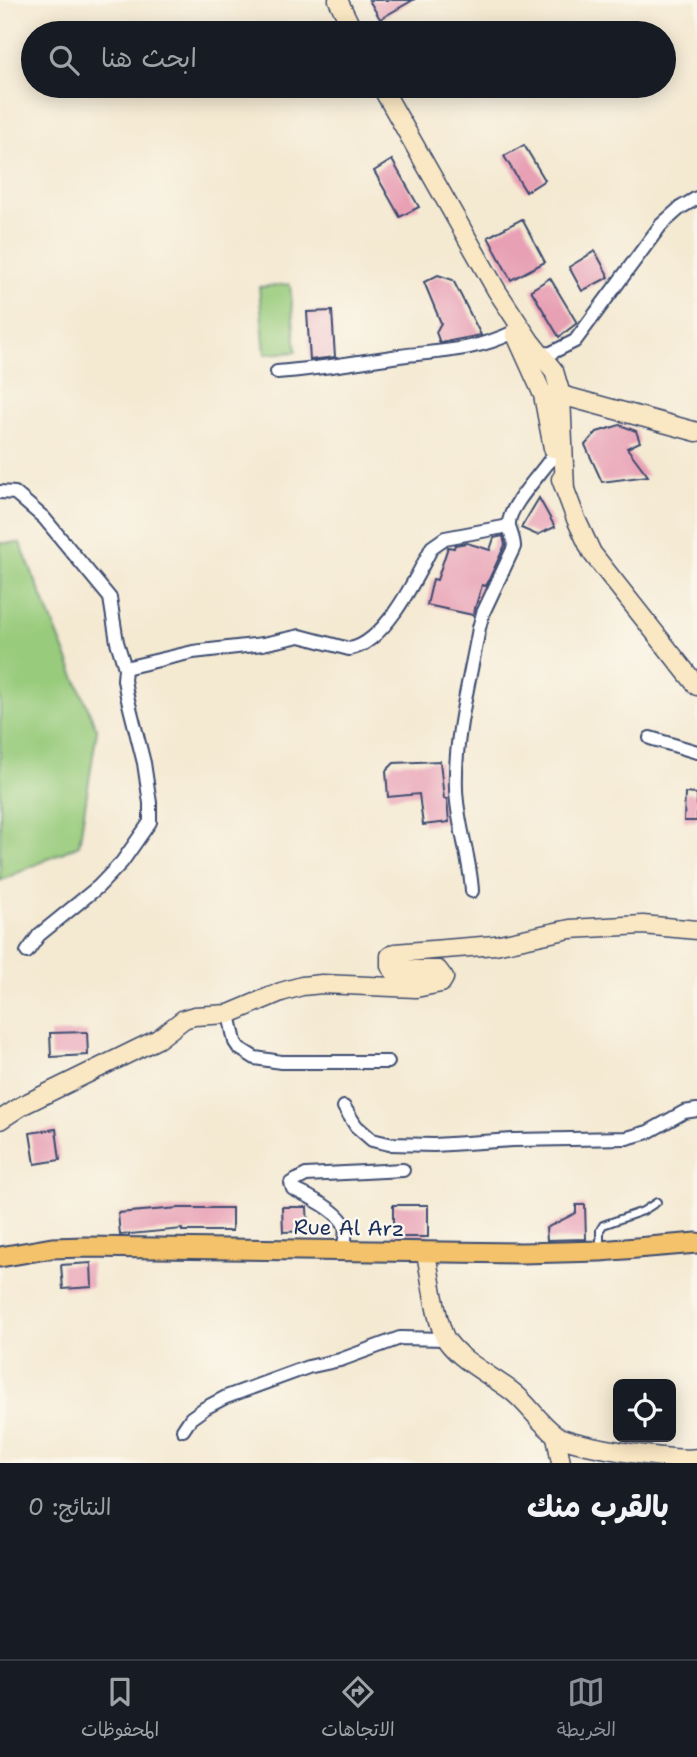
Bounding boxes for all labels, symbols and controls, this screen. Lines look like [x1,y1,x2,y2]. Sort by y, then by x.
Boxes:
search box [21,21,676,98]
text: ابحث هنا [101,40,197,75]
icon: search [45,41,83,79]
street label: Rue Al Arz [293,1213,405,1243]
map controls [613,1379,676,1442]
button: locate [613,1379,676,1442]
text: بالقرب منك [527,1486,669,1527]
text: النتائج: 0 [28,1492,111,1522]
tab: المحفوظات [81,1673,159,1746]
tab: الاتجاهات [321,1673,395,1746]
tab: الخريطة [557,1673,616,1746]

